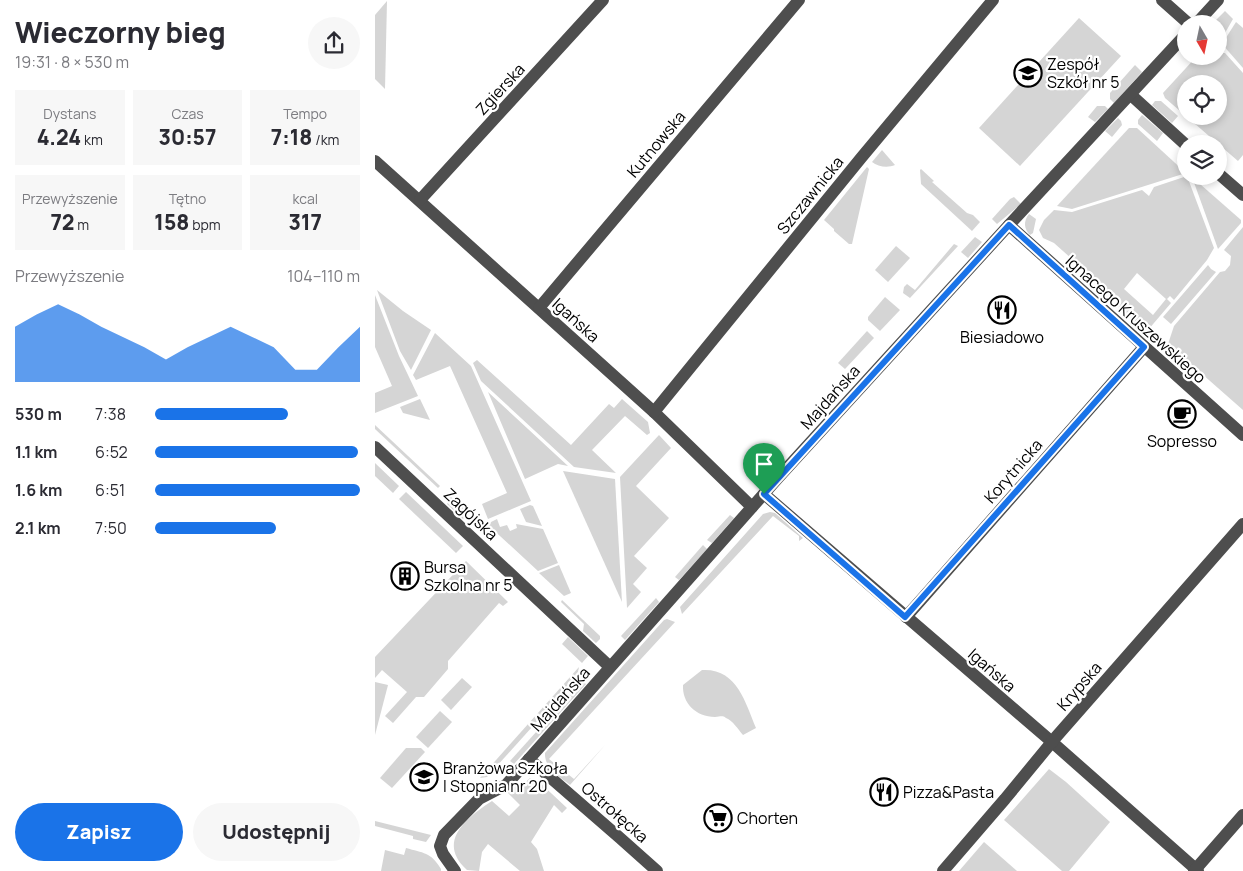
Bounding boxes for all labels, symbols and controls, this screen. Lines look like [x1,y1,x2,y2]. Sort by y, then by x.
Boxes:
text: Wieczorny bieg [15,13,226,51]
north arrow [1177,15,1227,65]
map controls [1177,15,1227,185]
button: share [308,17,360,69]
text: 19:31 · 8 × 530 m [15,51,129,73]
place label: Zespół Szkół nr 5 [1047,53,1120,93]
street label: Zgierska [470,58,530,120]
school or university icon: Zespół Szkół nr 5 [1013,58,1043,88]
button: locate [1177,75,1227,125]
text: Dystans [43,104,96,123]
text: Czas [171,104,204,123]
text: Tempo [283,104,327,123]
street label: Kutnowska [622,106,690,182]
text: 4.24 [37,123,81,151]
text: 30:57 [159,123,216,151]
text: 7:18 [271,123,312,151]
text: km [81,130,103,149]
text: /km [312,130,339,149]
button: layers [1177,135,1227,185]
street label: Szczawnicka [772,151,848,239]
text: Przewyższenie [22,189,118,208]
text: Tętno [169,189,206,208]
text: kcal [292,189,318,208]
text: 72 [50,208,75,236]
text: 158 [154,208,189,236]
text: 317 [288,208,322,236]
text: m [75,215,89,234]
text: bpm [189,215,221,234]
street label: Ignacego Kruszewskiego [1061,250,1211,388]
text: Przewyższenie [15,265,124,287]
text: 104–110 m [287,265,360,287]
street label: Igańska [548,293,604,347]
restaurant icon: Biesiadowo [987,295,1017,325]
place label: Biesiadowo [960,326,1044,348]
street label: Majdańska [795,360,865,434]
cafe icon: Sopresso [1167,399,1197,429]
text: 530 m [15,403,62,425]
text: 7:38 [95,403,126,425]
place label: Sopresso [1147,430,1217,452]
street label: Korytnicka [979,434,1047,508]
text: 1.1 km [15,441,58,463]
text: 6:52 [95,441,128,463]
pin [743,443,785,494]
icon: arrive [750,450,778,478]
text: 1.6 km [15,479,62,501]
text: 6:51 [95,479,125,501]
street label: Zagójska [439,483,503,545]
text: 2.1 km [15,517,61,539]
text: 7:50 [95,517,127,539]
place label: Bursa Szkolna nr 5 [424,556,513,596]
building icon: Bursa Szkolna nr 5 [390,561,420,591]
street label: Igańska [963,643,1021,697]
street label: Krypska [1052,657,1106,715]
street label: Majdańska [525,662,595,736]
place label: Branżowa Szkoła I Stopnia nr 20 [443,757,568,797]
school or university icon: Branżowa Szkoła I Stopnia nr 20 [409,762,439,792]
street label: Ostrołęcka [577,777,653,847]
restaurant icon: Pizza&Pasta [869,777,899,807]
place label: Pizza&Pasta [903,781,994,803]
button: Zapisz [15,803,183,861]
button: Udostępnij [193,803,360,861]
supermarket icon: Chorten [703,803,733,833]
place label: Chorten [737,807,798,829]

